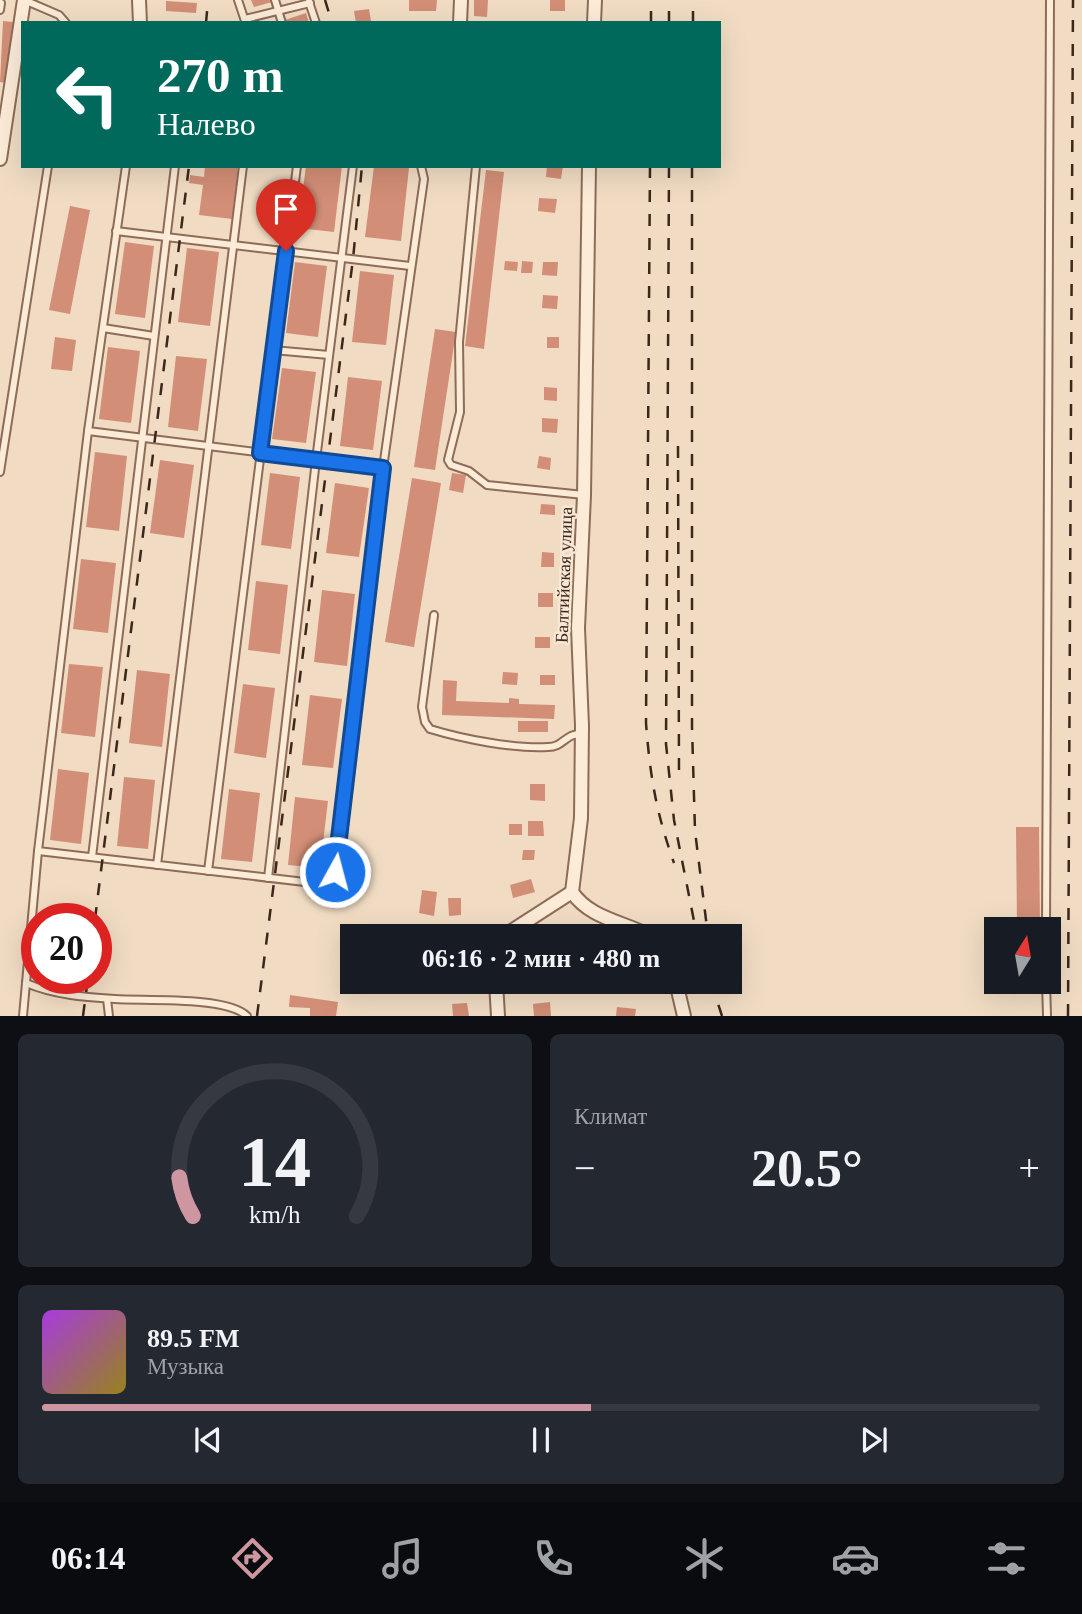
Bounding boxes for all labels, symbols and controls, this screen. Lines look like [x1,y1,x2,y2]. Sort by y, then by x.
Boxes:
text: 270 m [157,48,284,103]
icon: left [42,49,133,140]
text: Налево [157,106,256,142]
pin [256,179,316,251]
icon: arrive [267,190,305,228]
street label: Балтийская улица [552,507,576,643]
position arrow [298,835,372,909]
speed limit sign: 20 [21,903,112,994]
north arrow [984,917,1060,994]
map controls [984,917,1061,994]
text: 06:16 · 2 мин · 480 m [422,944,660,973]
text: Климат [574,1104,647,1129]
text: 14 [239,1122,311,1203]
text: 20.5° [751,1140,863,1197]
text: − [574,1147,595,1189]
text: + [1019,1147,1040,1189]
text: km/h [249,1201,301,1228]
text: 89.5 FM [147,1324,239,1353]
text: Музыка [147,1354,224,1379]
icon: previous [189,1421,227,1459]
icon: pause [522,1421,560,1459]
icon: next [855,1421,893,1459]
icon: directions [228,1534,277,1583]
icon: music [378,1534,427,1583]
icon: phone [529,1534,578,1583]
icon: climate [680,1534,729,1583]
icon: car [831,1534,880,1583]
icon: filters [982,1534,1031,1583]
text: 06:14 [51,1540,126,1576]

